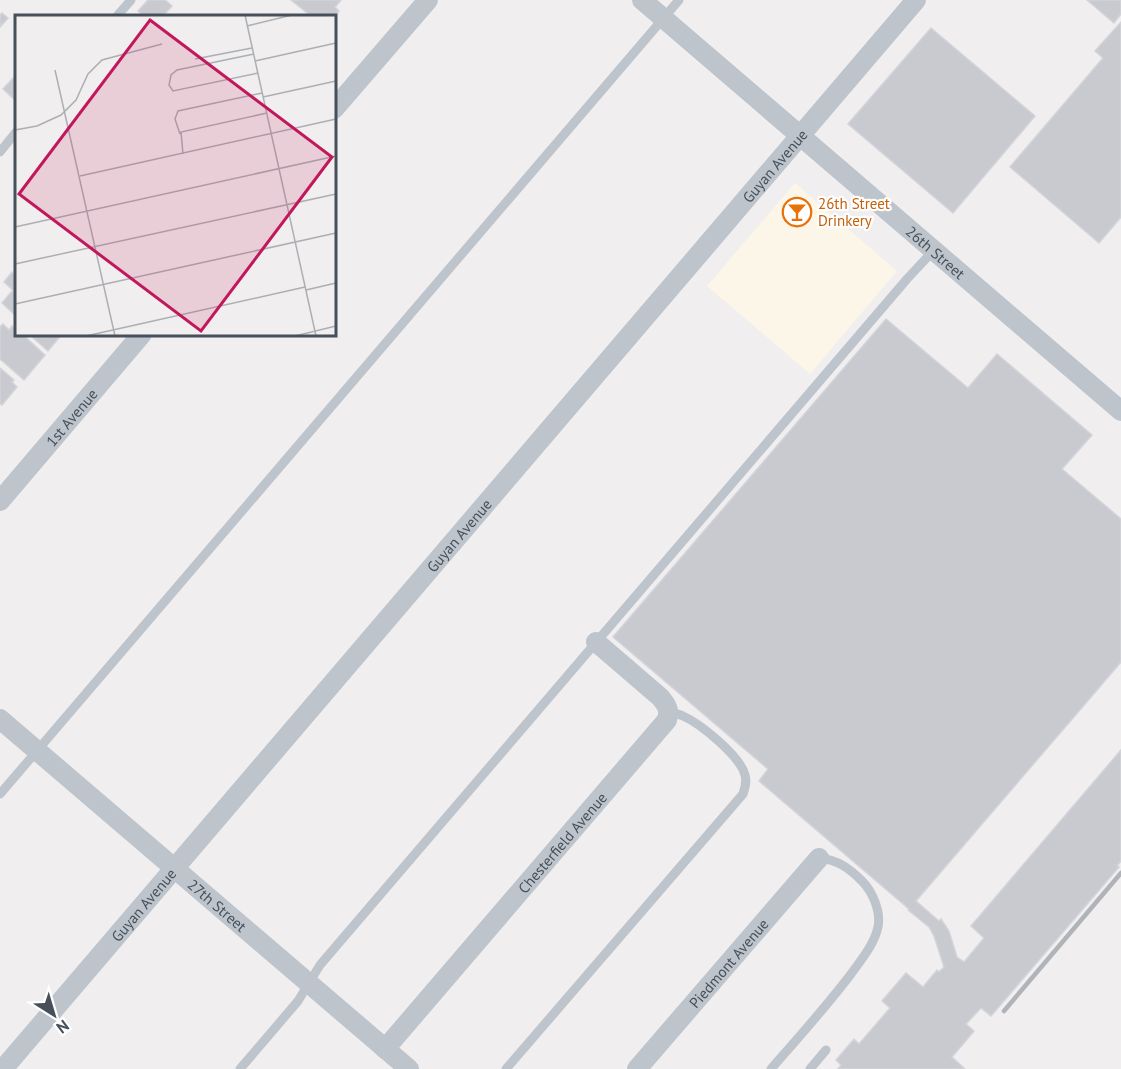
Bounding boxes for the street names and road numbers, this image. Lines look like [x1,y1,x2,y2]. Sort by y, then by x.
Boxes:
street label: Guyan Avenue [738,125,811,206]
street label: 26th Street [902,221,969,283]
street label: 1st Avenue [41,384,101,450]
street label: Guyan Avenue [422,495,495,576]
street label: Chesterfield Avenue [513,788,611,897]
street label: Guyan Avenue [107,864,180,945]
street label: 27th Street [184,874,251,935]
street label: Piedmont Avenue [685,914,772,1012]

